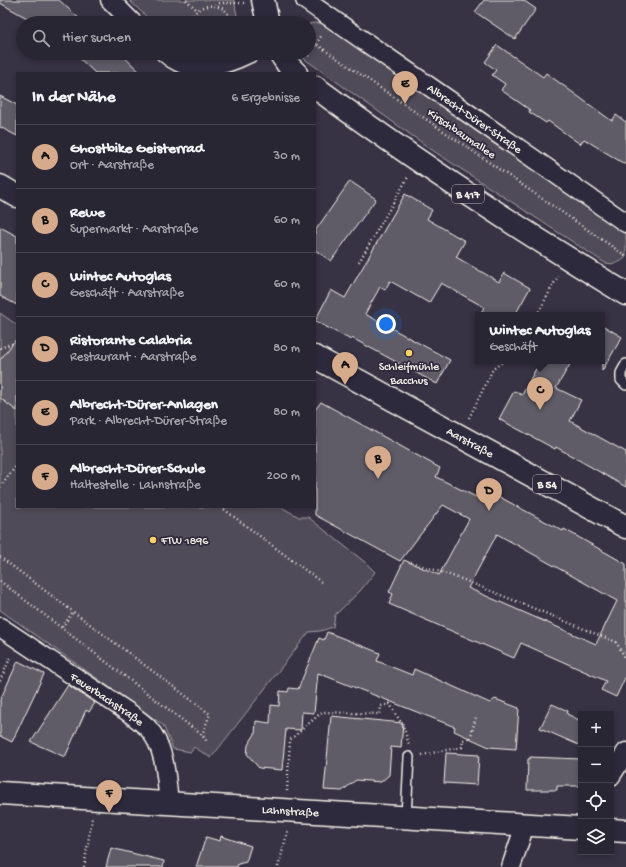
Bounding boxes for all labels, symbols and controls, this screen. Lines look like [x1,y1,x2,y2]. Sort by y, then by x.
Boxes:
search box [16,16,316,60]
icon: search [30,27,52,49]
text: Hier suchen [62,29,131,47]
pin: E [392,71,418,104]
street label: Albrecht-Dürer-Straße [424,82,525,158]
text: In der Nähe [32,88,115,108]
text: 6 Ergebnisse [231,91,300,106]
street label: Kirschbaumallee [424,107,499,163]
text: Ghostbike Geisterrad [70,140,204,158]
text: A [41,149,49,164]
text: 30 m [274,149,300,164]
text: Ort · Aarstraße [70,158,154,173]
road number: B 417 [452,185,484,203]
text: Rewe [70,204,105,222]
text: B [42,213,48,228]
text: 60 m [274,213,300,228]
text: Supermarkt · Aarstraße [70,222,198,237]
text: Wintec Autoglas [70,268,171,286]
text: C [41,277,49,292]
text: 60 m [274,277,300,292]
text: Geschäft · Aarstraße [70,286,184,301]
popup [475,312,605,364]
your location [376,314,396,334]
text: Wintec Autoglas [489,322,591,340]
text: Ristorante Calabria [70,332,192,350]
text: Geschäft [489,340,537,355]
text: D [41,341,49,356]
text: 80 m [273,341,300,356]
marker: Schleifmühle Bacchus [404,348,414,358]
text: Restaurant · Aarstraße [70,350,196,365]
pin: A [332,352,358,385]
place label: Schleifmühle Bacchus [379,361,440,389]
pin: C [527,377,553,410]
text: Albrecht-Dürer-Anlagen [70,396,218,414]
text: E [41,405,49,420]
text: 80 m [273,405,300,420]
text: Park · Albrecht-Dürer-Straße [70,414,227,429]
street label: Aarstraße [443,425,496,463]
pin: B [365,446,391,479]
text: Albrecht-Dürer-Schule [70,460,205,478]
text: F [42,469,48,484]
text: 200 m [267,469,300,484]
road number: B 54 [533,475,561,493]
text: Haltestelle · Lahnstraße [70,478,201,493]
pin: D [476,478,502,511]
marker: FTW 1896 [148,535,158,545]
place label: FTW 1896 [160,535,209,549]
street label: Feuerbachstraße [66,670,146,731]
map controls [578,711,614,855]
button: + [578,711,614,747]
button: − [578,747,614,783]
pin: F [96,780,122,813]
button: locate [578,783,614,819]
street label: Lahnstraße [261,804,320,821]
button: layers [578,819,614,855]

